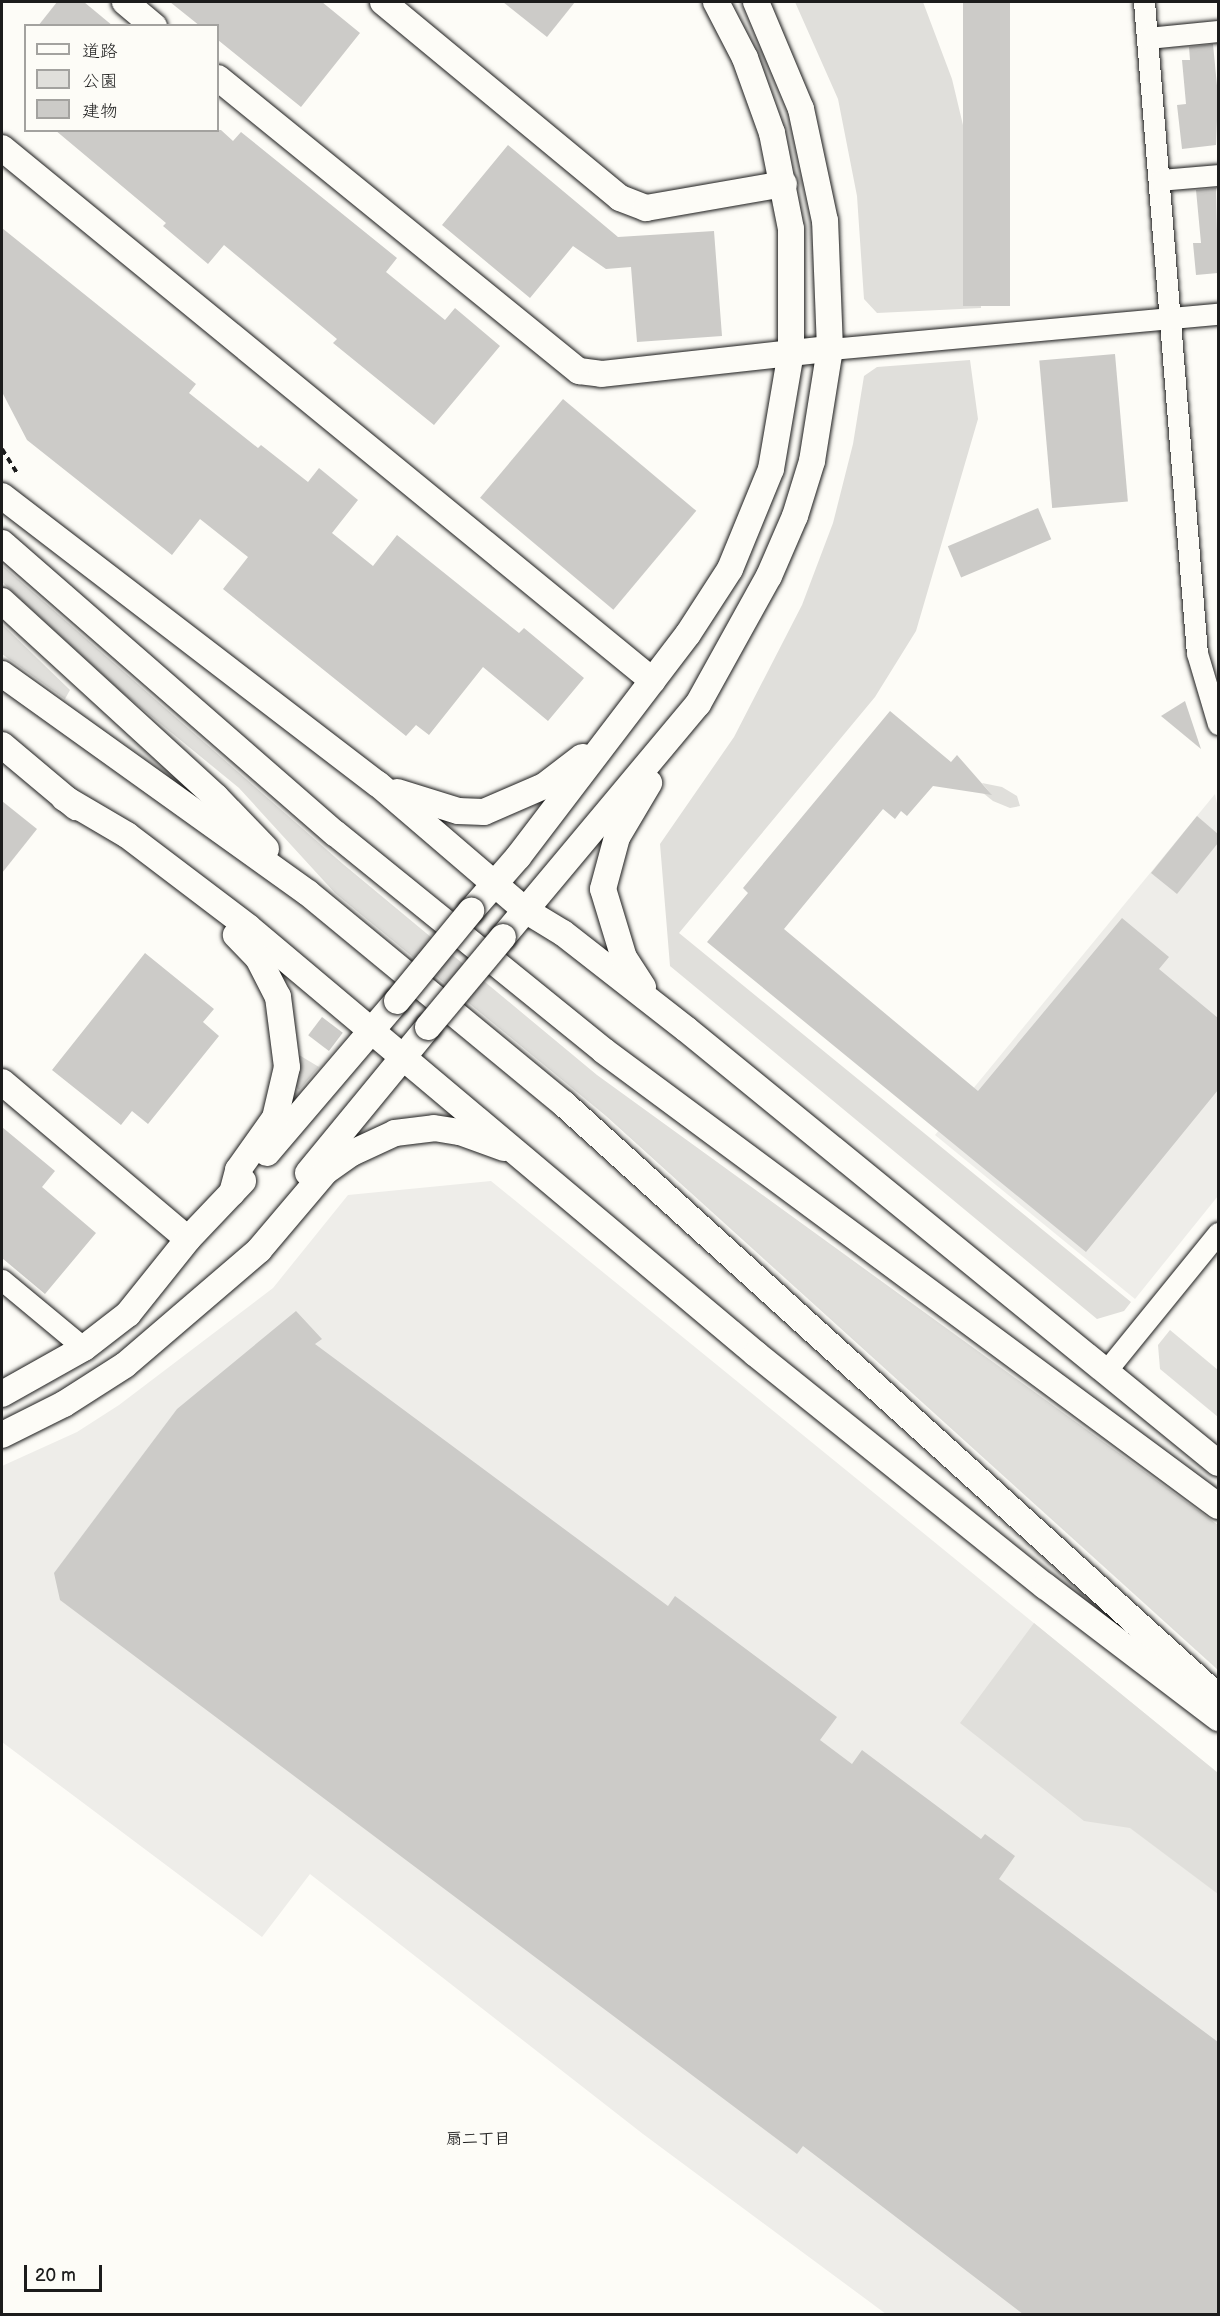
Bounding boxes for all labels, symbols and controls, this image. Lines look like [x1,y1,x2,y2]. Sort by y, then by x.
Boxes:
legend [24,24,219,132]
text: 道路 [82,41,118,62]
text: 公園 [82,71,118,92]
text: 建物 [82,101,118,122]
district label: 扇二丁目 [446,2130,510,2150]
scale bar [27,2253,105,2291]
text: 20 m [35,2265,76,2286]

